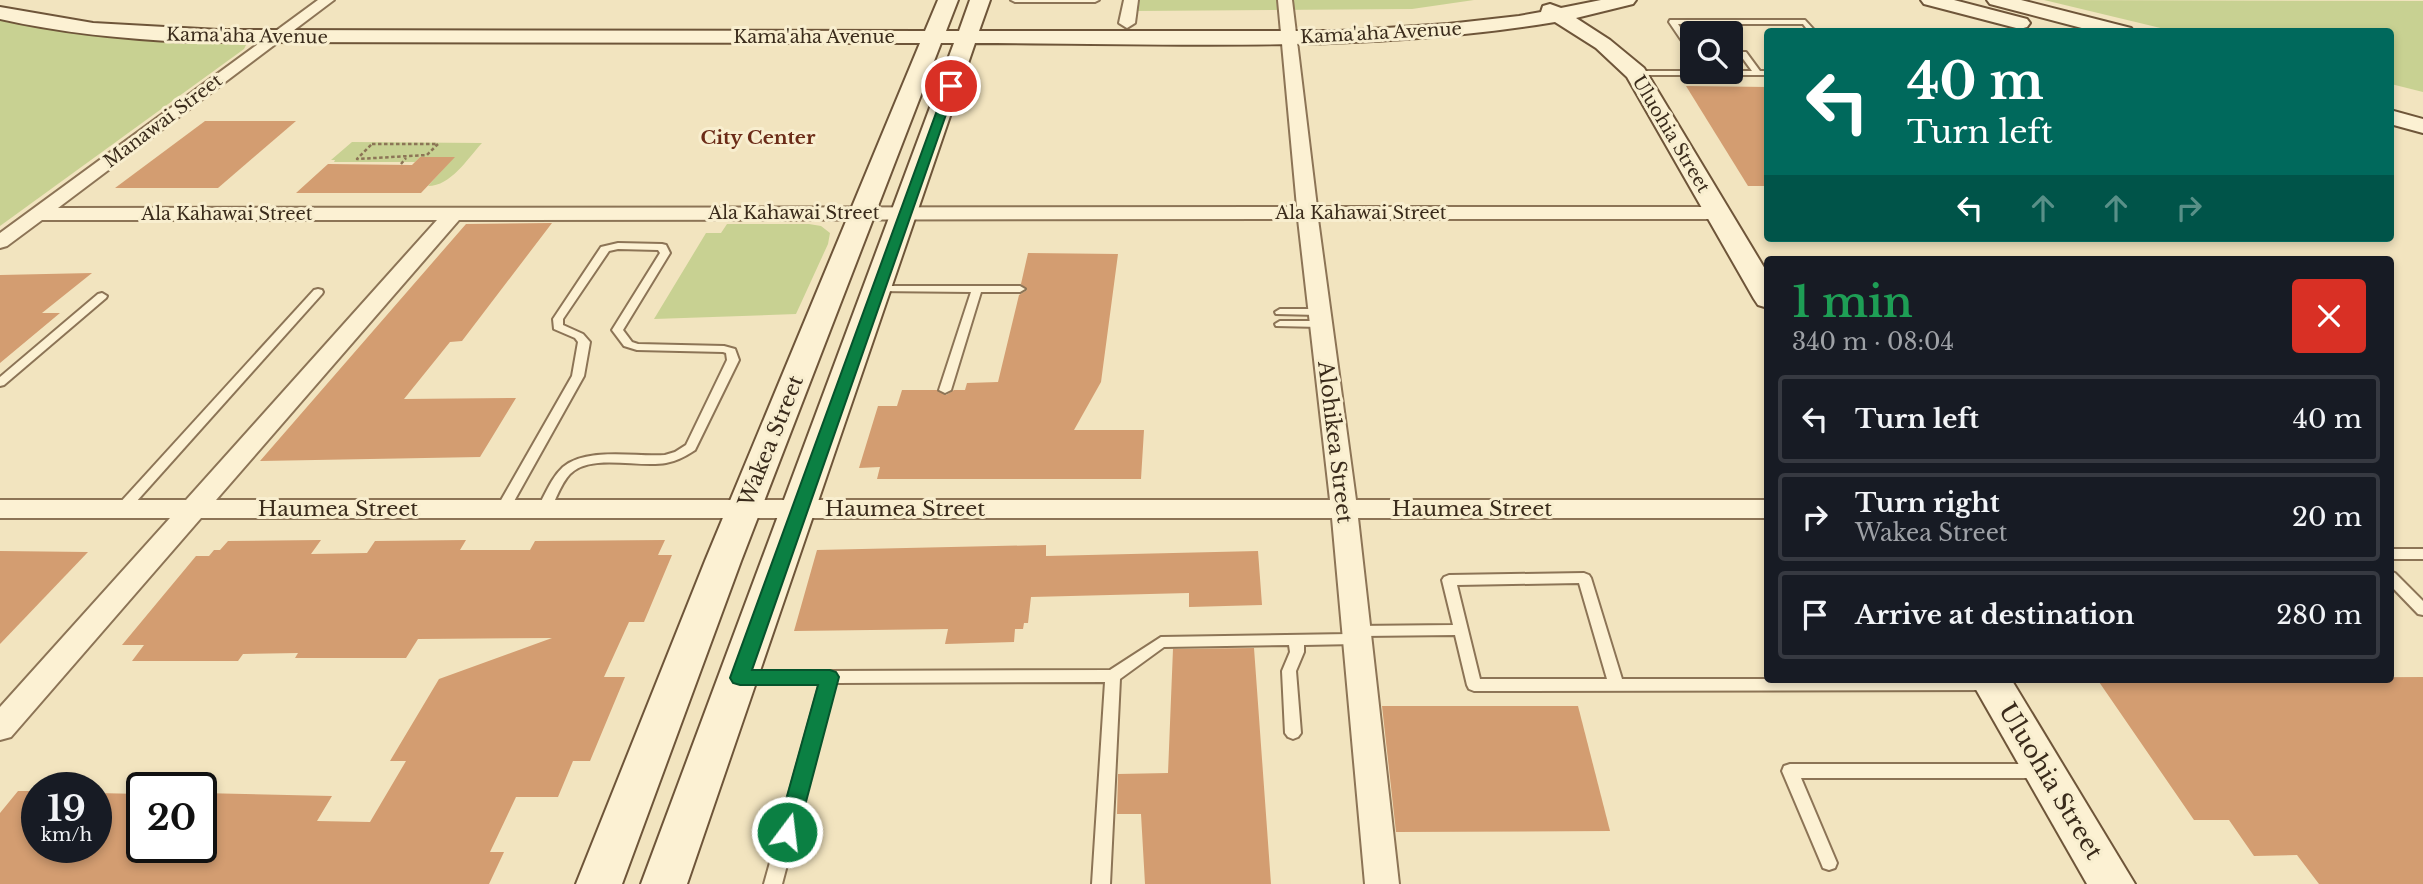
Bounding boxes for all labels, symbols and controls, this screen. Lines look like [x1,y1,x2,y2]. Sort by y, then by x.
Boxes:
street label: Kama'aha Avenue [1300,18,1462,48]
map controls [1680,21,1743,84]
button: search [1680,21,1743,84]
street label: Kama'aha Avenue [166,24,328,48]
street label: Kama'aha Avenue [733,26,895,48]
text: 40 m [1907,51,2044,112]
pin [921,56,981,116]
icon: left [1792,56,1883,147]
icon: arrive [932,67,970,105]
street label: Manawai Street [100,69,227,173]
street label: Uluohia Street [1627,71,1715,197]
text: Turn left [1907,112,2053,152]
district label: City Center [701,126,816,149]
icon: left [1951,189,1989,227]
icon: ahead [2024,189,2062,227]
icon: ahead [2097,189,2135,227]
icon: right [2170,189,2208,227]
street label: Ala Kahawai Street [707,202,880,224]
street label: Ala Kahawai Street [1274,202,1447,224]
street label: Ala Kahawai Street [140,203,313,225]
text: 1 min [1792,276,1913,328]
button: close [2292,279,2366,353]
text: 340 m · 08:04 [1792,328,1954,356]
street label: Alohikea Street [1312,358,1358,525]
street label: Wakea Street [732,372,809,511]
icon: left [1796,400,1834,438]
text: Turn left [1855,403,1979,435]
text: 40 m [2293,403,2362,435]
text: Turn right [1855,487,2000,519]
street label: Haumea Street [258,496,418,522]
street label: Haumea Street [825,496,985,522]
street label: Haumea Street [1392,496,1552,522]
icon: right [1796,498,1834,536]
text: 20 m [2292,501,2362,533]
text: Wakea Street [1855,519,2008,547]
icon: arrive [1796,596,1834,634]
text: Arrive at destination [1855,599,2135,631]
text: 280 m [2276,599,2362,631]
street label: Uluohia Street [1993,698,2109,864]
speed limit sign: 20 [126,772,217,863]
text: 19 [47,787,86,830]
position arrow [750,795,824,869]
text: km/h [41,824,92,846]

